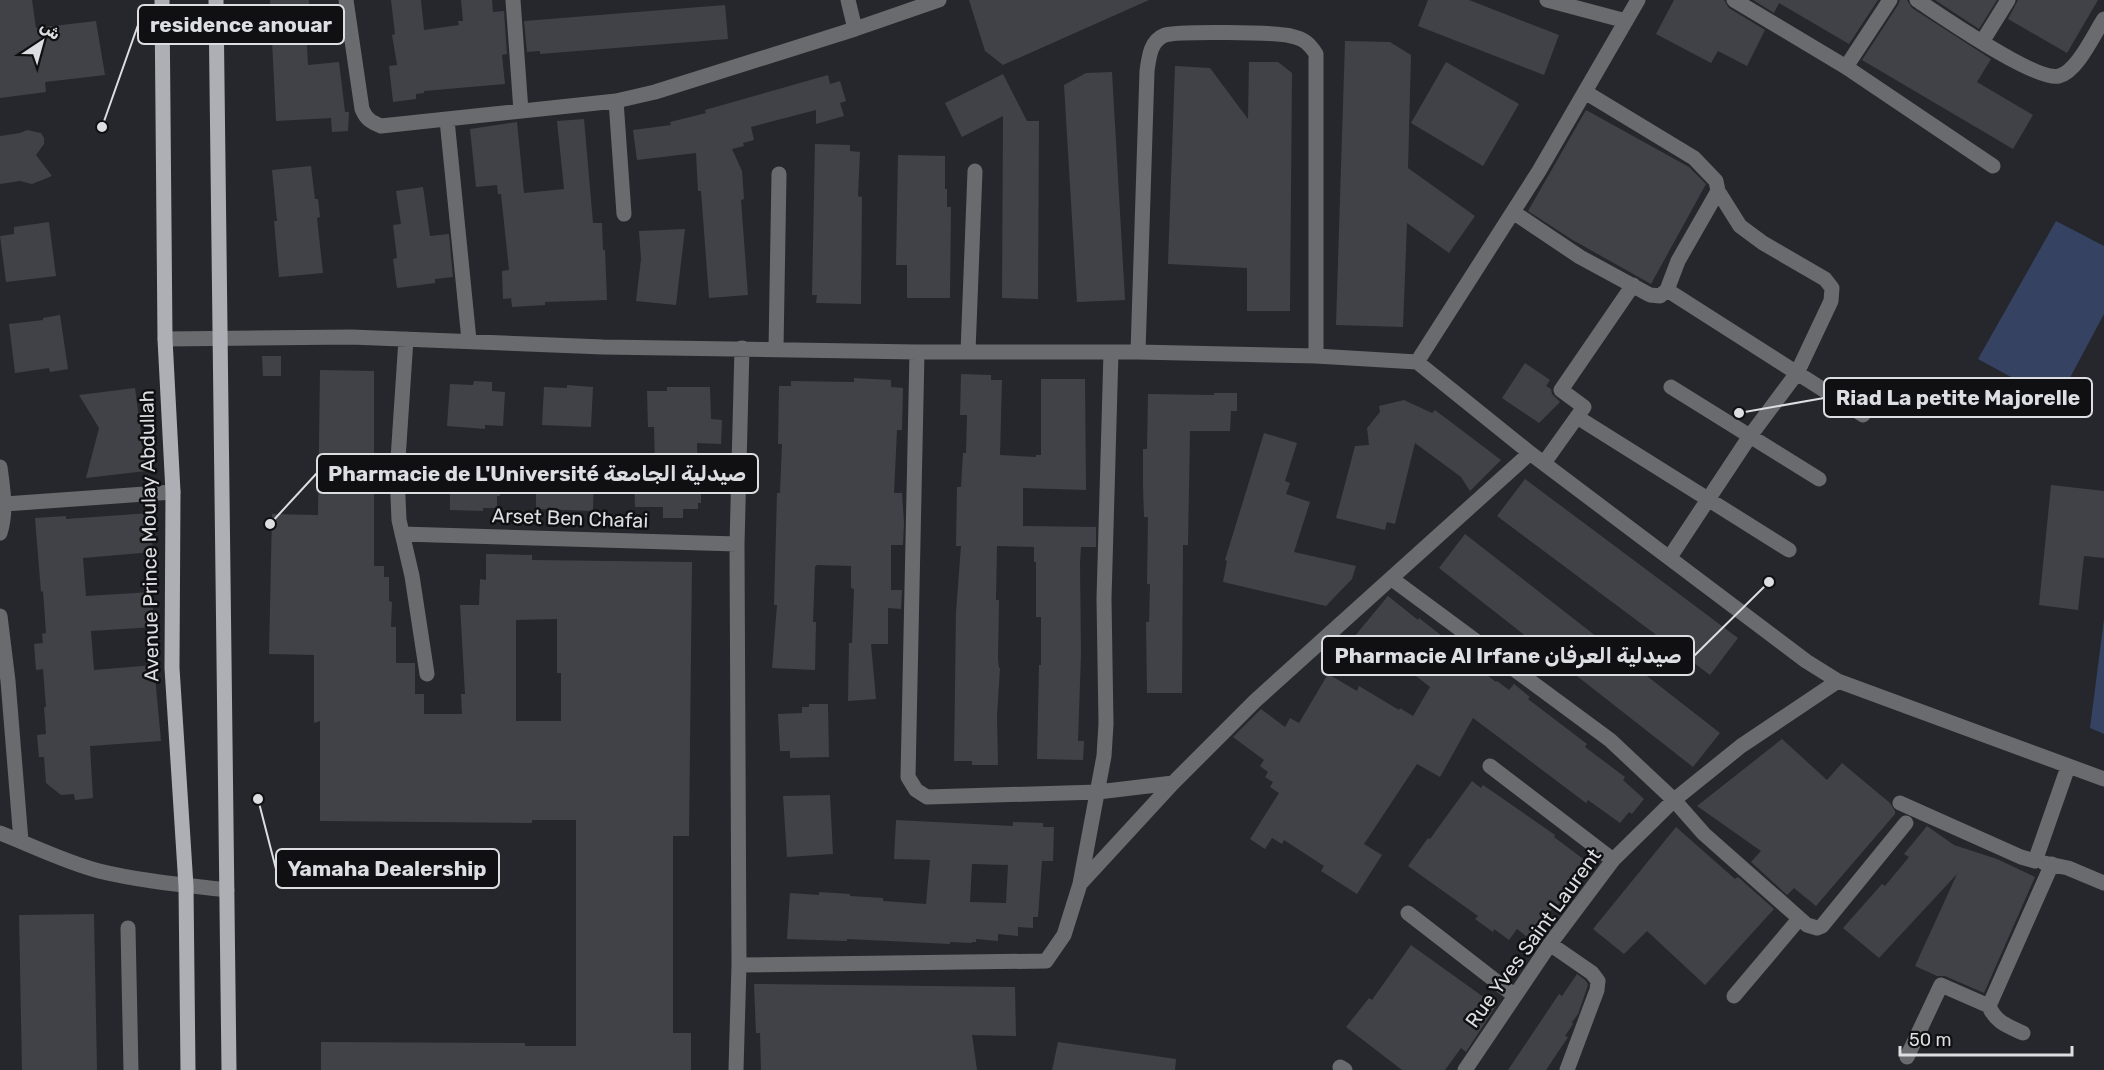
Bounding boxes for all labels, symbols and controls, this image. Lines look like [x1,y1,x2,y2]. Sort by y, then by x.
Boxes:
callout: residence anouar [138,5,344,44]
north arrow [12,12,72,72]
text: residence anouar [150,12,333,37]
text: ش [37,17,64,44]
callout: Riad La petite Majorelle [1824,378,2092,417]
text: Riad La petite Majorelle [1836,385,2080,410]
street label: Avenue Prince Moulay Abdullah [134,390,164,682]
callout: Pharmacie de L'Université صيدلية الجامعة [317,454,758,493]
text: Pharmacie de L'Université صيدلية الجامعة [328,461,746,486]
street label: Arset Ben Chafai [491,503,649,533]
callout: Pharmacie Al Irfane صيدلية العرفان [1322,636,1694,675]
text: Pharmacie Al Irfane صيدلية العرفان [1335,643,1681,669]
street label: Rue Yves Saint Laurent [1460,844,1606,1032]
callout: Yamaha Dealership [276,849,499,888]
text: Yamaha Dealership [287,856,487,881]
scale bar [1900,1019,2072,1057]
text: 50 m [1909,1029,1952,1051]

